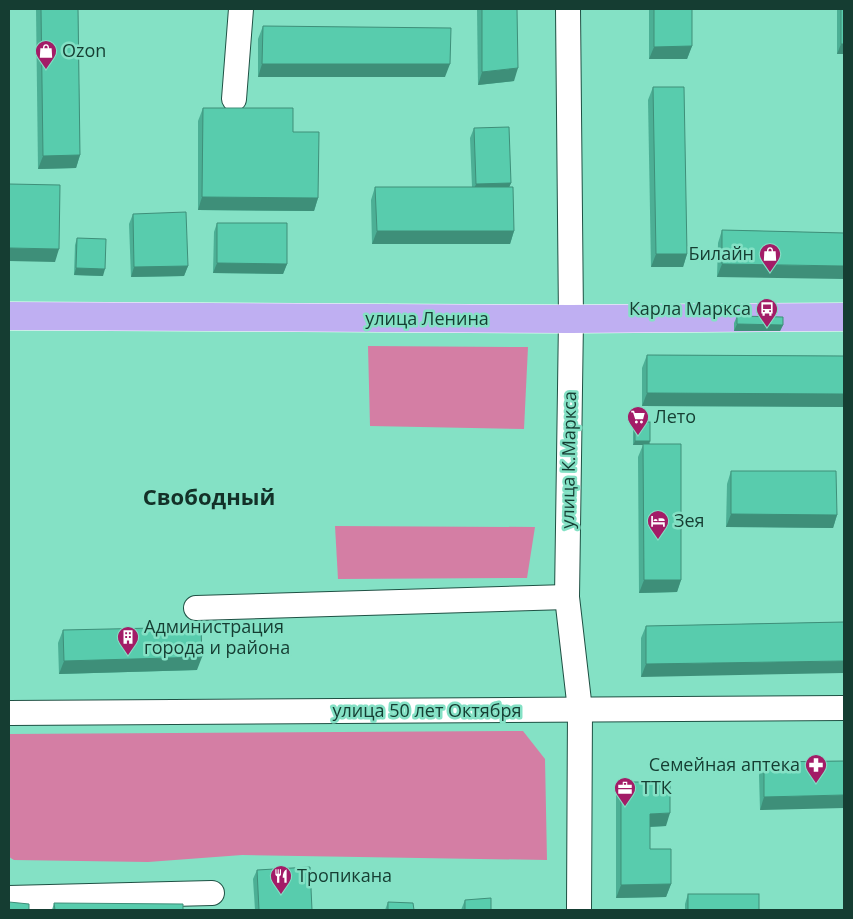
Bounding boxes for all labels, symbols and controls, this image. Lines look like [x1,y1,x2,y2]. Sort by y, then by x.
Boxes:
place label: Ozon [62,38,106,62]
shop icon: Ozon [34,39,58,70]
place label: Билайн [688,241,754,265]
shop icon: Билайн [758,242,782,273]
place label: Карла Маркса [629,296,751,320]
bus stop icon: Карла Маркса [755,297,779,328]
street label: улица Ленина [365,306,489,330]
street label: улица К.Маркса [555,391,581,529]
place label: Лето [654,404,696,428]
supermarket icon: Лето [626,405,650,436]
district label: Свободный [143,481,275,511]
place label: Зея [674,508,705,532]
hotel icon: Зея [646,509,670,540]
place label: Администрация города и района [144,614,290,659]
building icon: Администрация города и района [116,625,140,656]
street label: улица 50 лет Октября [333,698,521,722]
place label: Семейная аптека [649,752,800,776]
pharmacy icon: Семейная аптека [804,753,828,784]
place label: ТТК [641,775,672,799]
office icon: ТТК [613,776,637,807]
place label: Тропикана [297,863,392,887]
restaurant icon: Тропикана [269,864,293,895]

